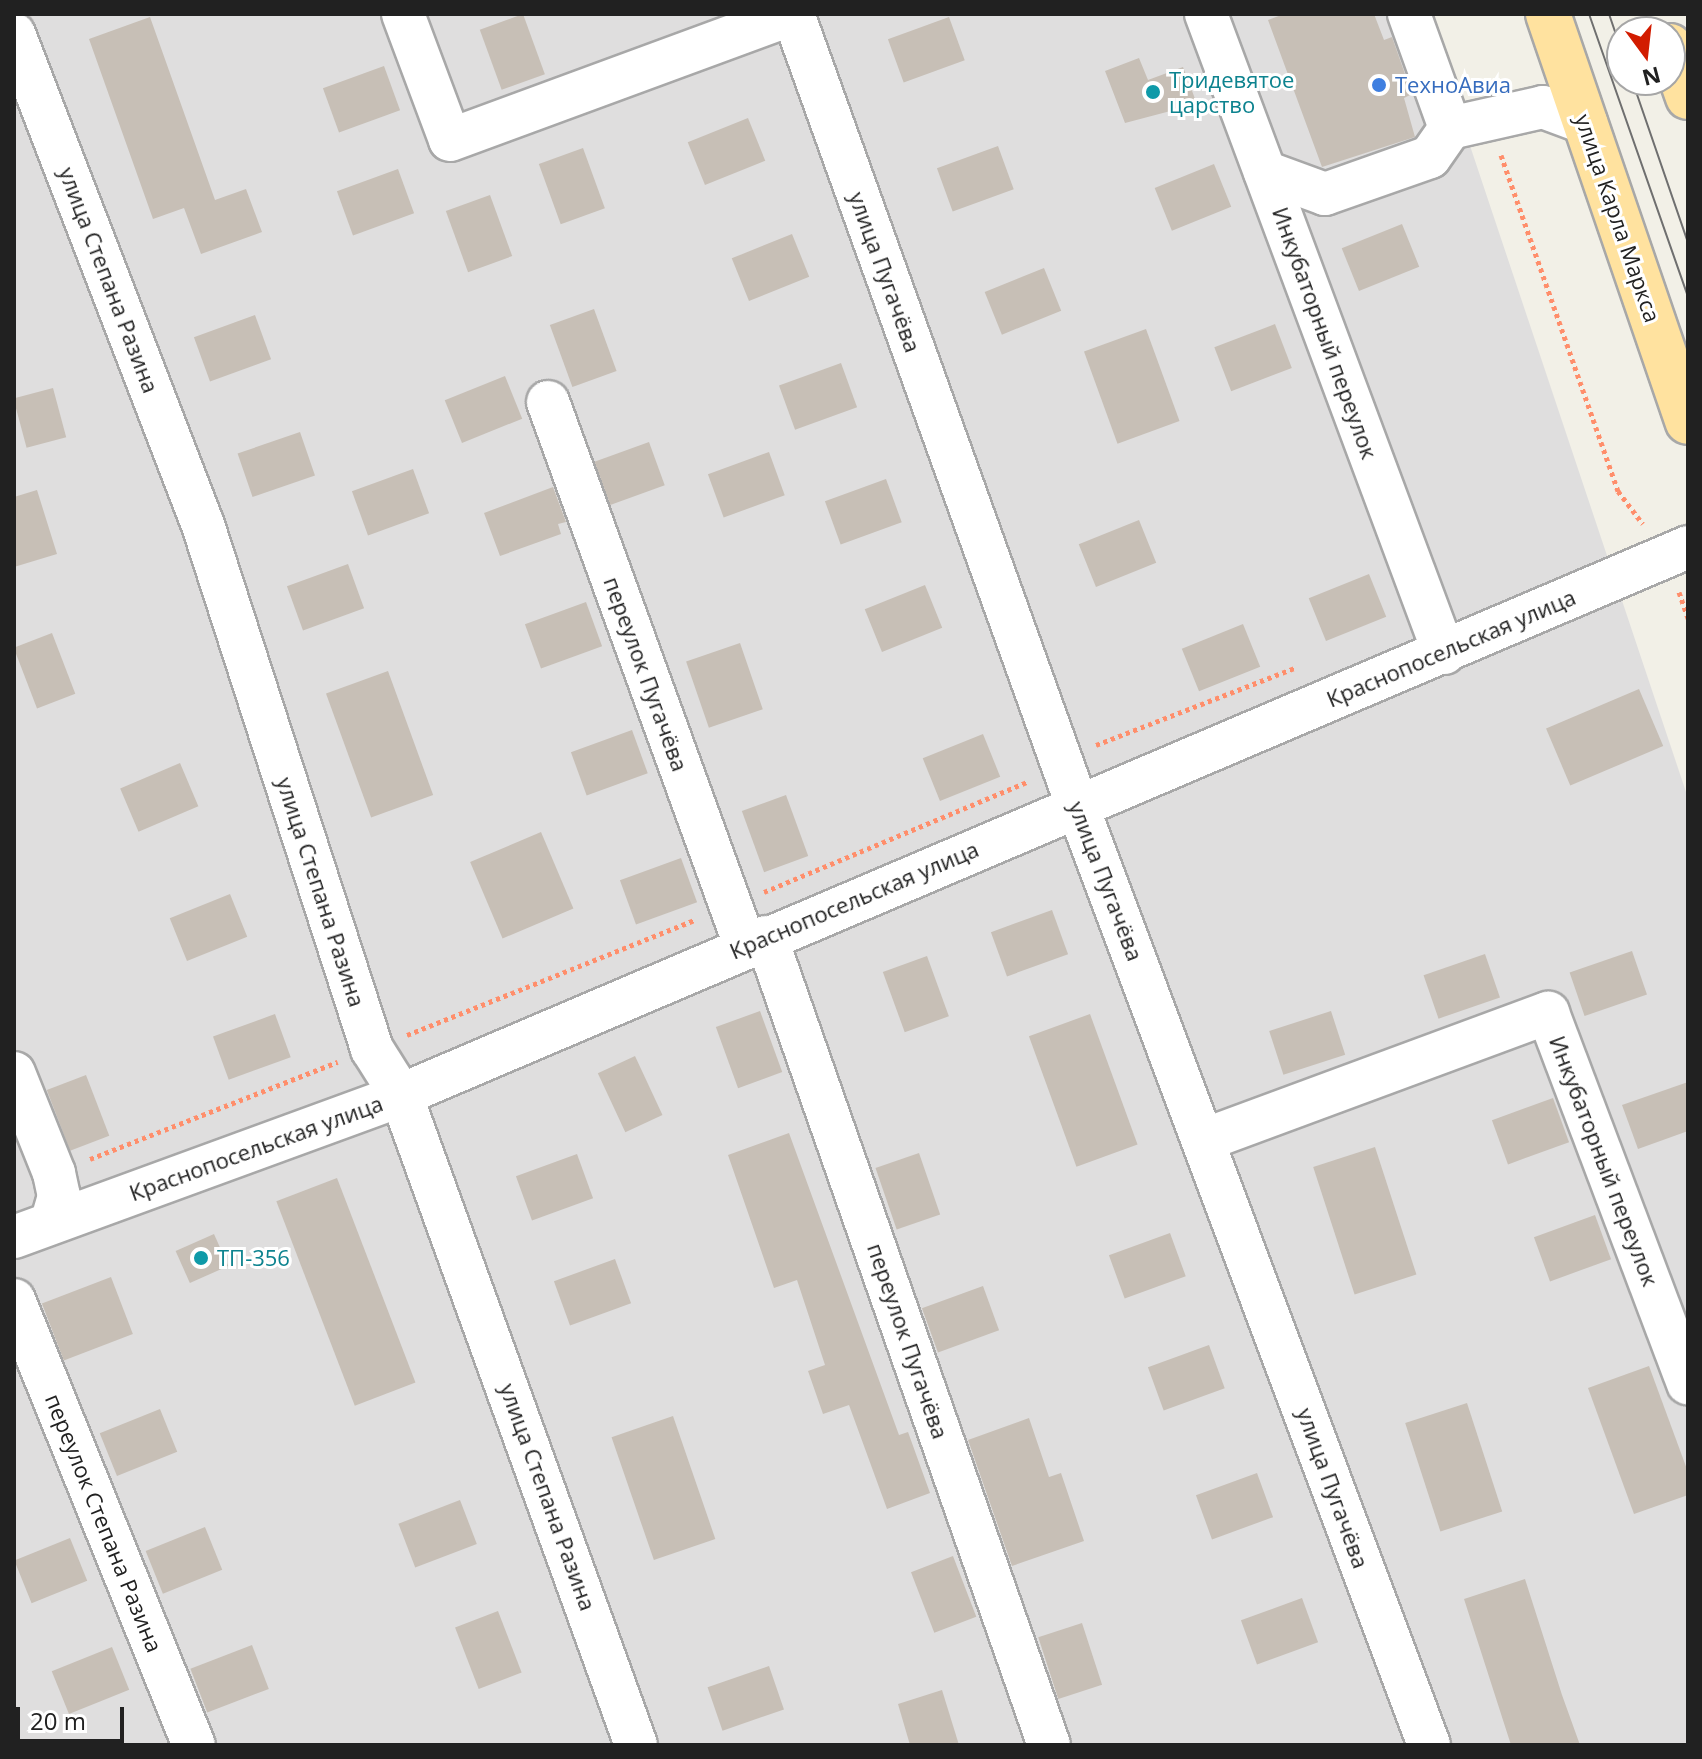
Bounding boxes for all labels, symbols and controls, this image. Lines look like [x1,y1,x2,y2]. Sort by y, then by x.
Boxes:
north arrow [1606,16,1686,96]
text: N [1639,60,1664,94]
place label: Тридевятое царство [1169,66,1294,118]
place label: ТехноАвиа [1395,72,1511,98]
marker: ТехноАвиа [1370,76,1388,94]
marker: Тридевятое царство [1144,83,1162,101]
street label: улица Карла Маркса [1570,110,1666,326]
street label: улица Степана Разина [54,163,164,397]
street label: улица Пугачёва [844,188,926,356]
street label: Инкубаторный переулок [1267,204,1383,462]
street label: переулок Пугачёва [599,573,693,775]
street label: Краснопосельская улица [1323,584,1579,712]
street label: улица Степана Разина [271,774,371,1010]
street label: улица Пугачёва [1063,798,1149,964]
street label: Краснопосельская улица [726,836,982,964]
street label: Инкубаторный переулок [1544,1032,1664,1290]
street label: Краснопосельская улица [126,1090,386,1206]
street label: переулок Пугачёва [862,1240,954,1442]
place label: ТП-356 [217,1245,290,1271]
marker: ТП-356 [192,1249,210,1267]
street label: улица Степана Разина [495,1380,601,1614]
street label: переулок Степана Разина [40,1390,168,1656]
street label: улица Пугачёва [1292,1404,1374,1572]
scale bar [20,1691,128,1741]
text: 20 m [30,1704,86,1737]

